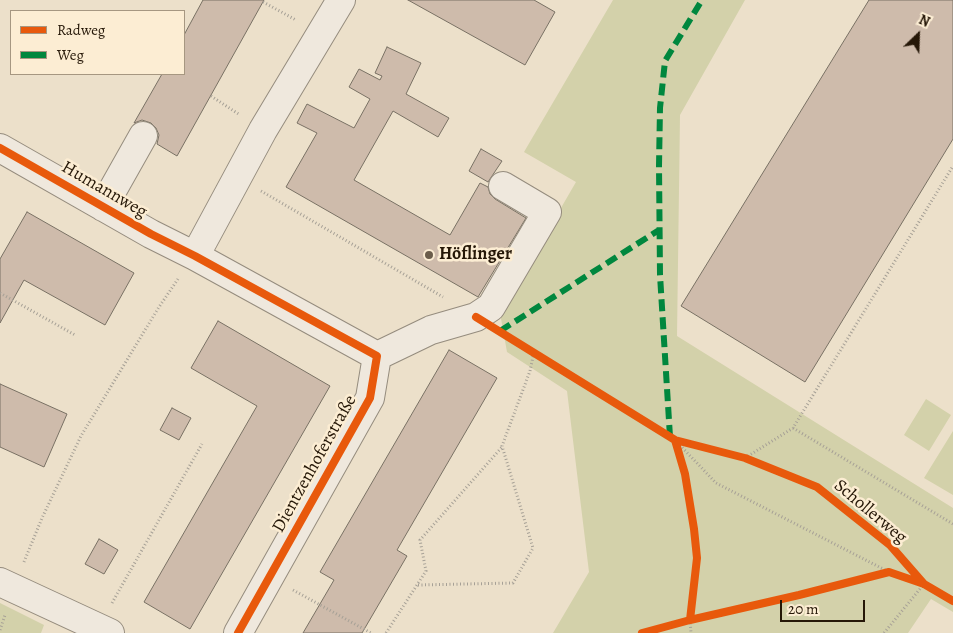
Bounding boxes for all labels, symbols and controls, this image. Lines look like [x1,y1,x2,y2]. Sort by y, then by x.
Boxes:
legend [10,10,185,75]
north arrow [893,10,943,60]
text: N [916,10,933,32]
text: Radweg [57,20,105,40]
text: Weg [57,45,84,65]
street label: Humannweg [57,157,151,223]
place label: Höflinger [439,244,512,266]
marker: Höflinger [423,249,435,261]
street label: Dientzenhoferstraße [268,391,362,537]
street label: Schollerweg [829,475,911,549]
scale bar [783,590,868,622]
text: 20 m [788,599,819,619]

